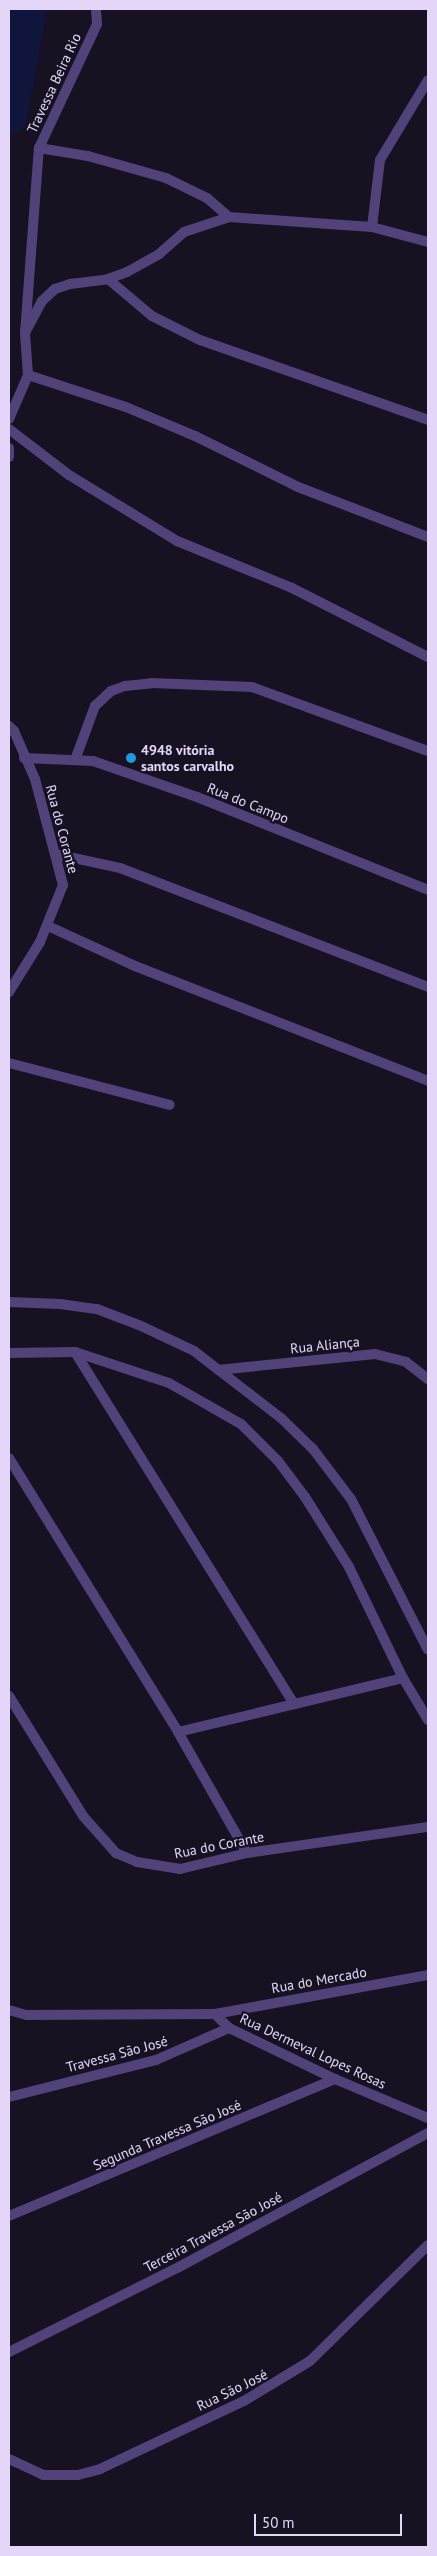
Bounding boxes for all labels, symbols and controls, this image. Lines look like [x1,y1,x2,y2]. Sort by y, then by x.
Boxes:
street label: Travessa Beira Rio [24,30,84,136]
place label: 4948 vitória santos carvalho [141,742,234,774]
marker: 4948 vitória santos carvalho [125,752,137,764]
street label: Rua do Campo [205,779,291,827]
street label: Rua do Corante [42,783,82,875]
street label: Rua Aliança [289,1333,361,1357]
street label: Rua do Corante [173,1828,265,1862]
street label: Rua do Mercado [270,1963,368,1997]
street label: Rua Dermeval Lopes Rosas [237,2010,389,2092]
street label: Travessa São José [64,2032,170,2076]
street label: Segunda Travessa São José [90,2096,244,2174]
street label: Terceira Travessa São José [141,2188,285,2276]
street label: Rua São José [194,2366,270,2414]
scale bar [257,2504,404,2536]
text: 50 m [262,2513,295,2532]

